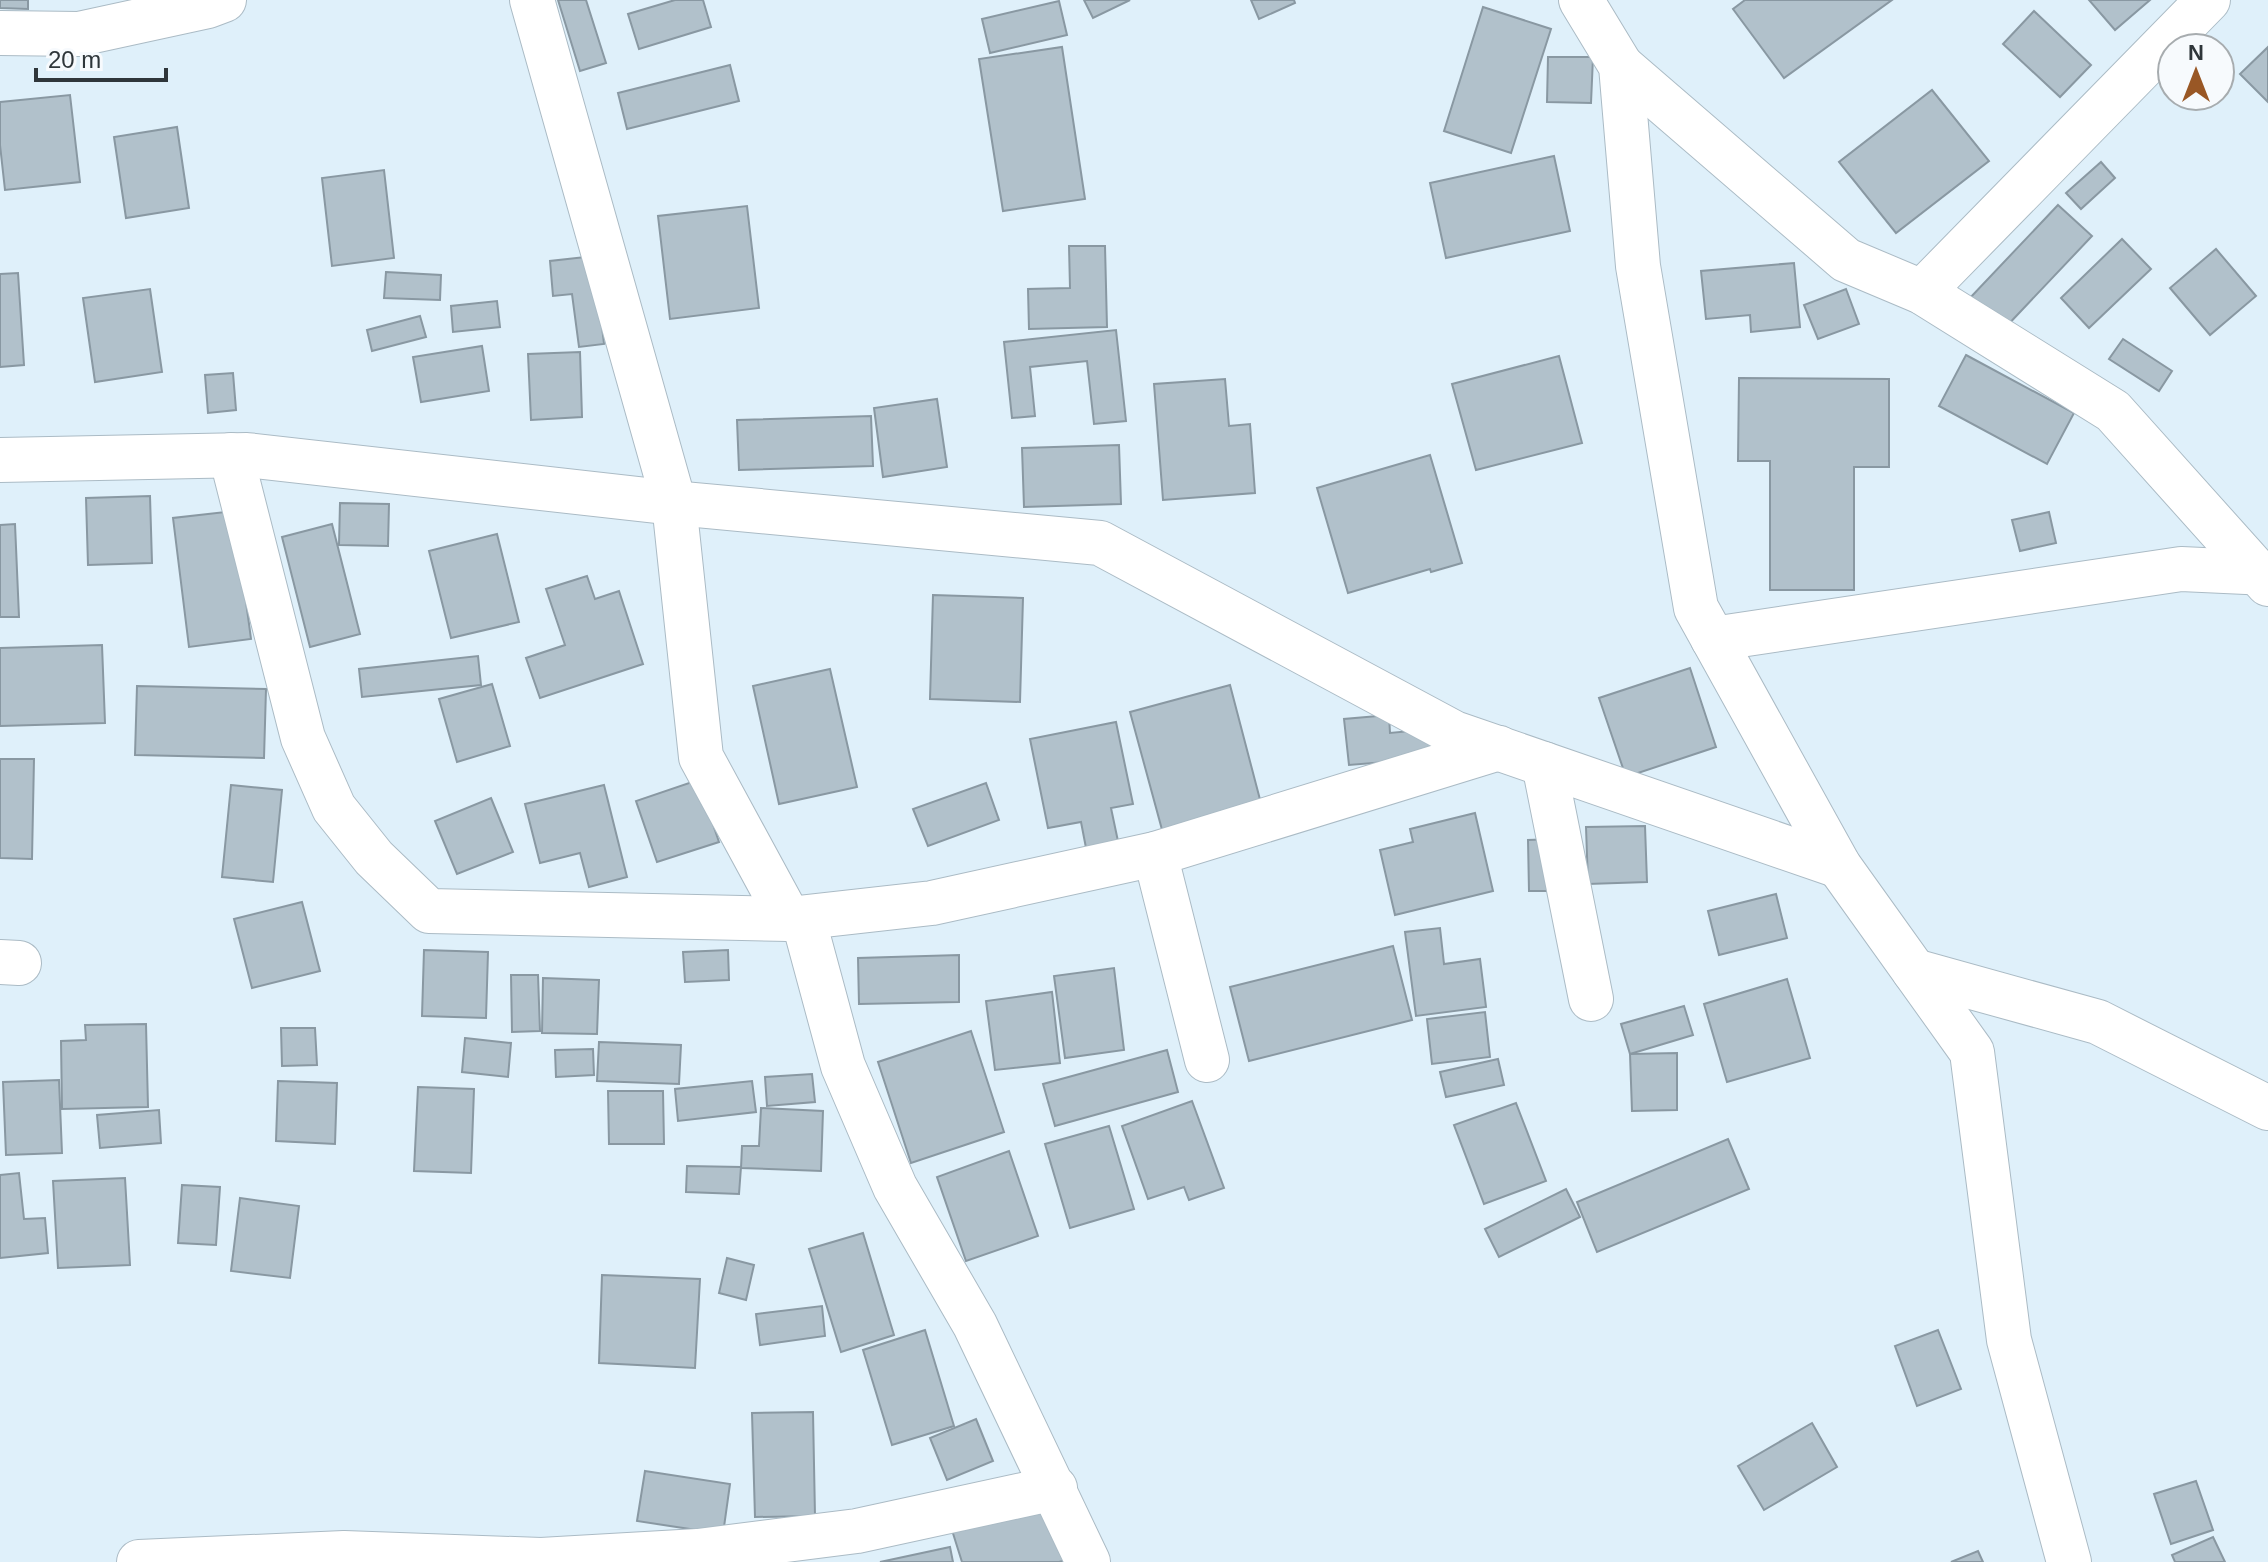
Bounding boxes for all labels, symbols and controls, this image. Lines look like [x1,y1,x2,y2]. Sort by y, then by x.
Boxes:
scale bar [36,32,166,82]
north arrow [2156,32,2236,112]
text: N [2188,40,2204,65]
text: 20 m [48,46,101,73]

